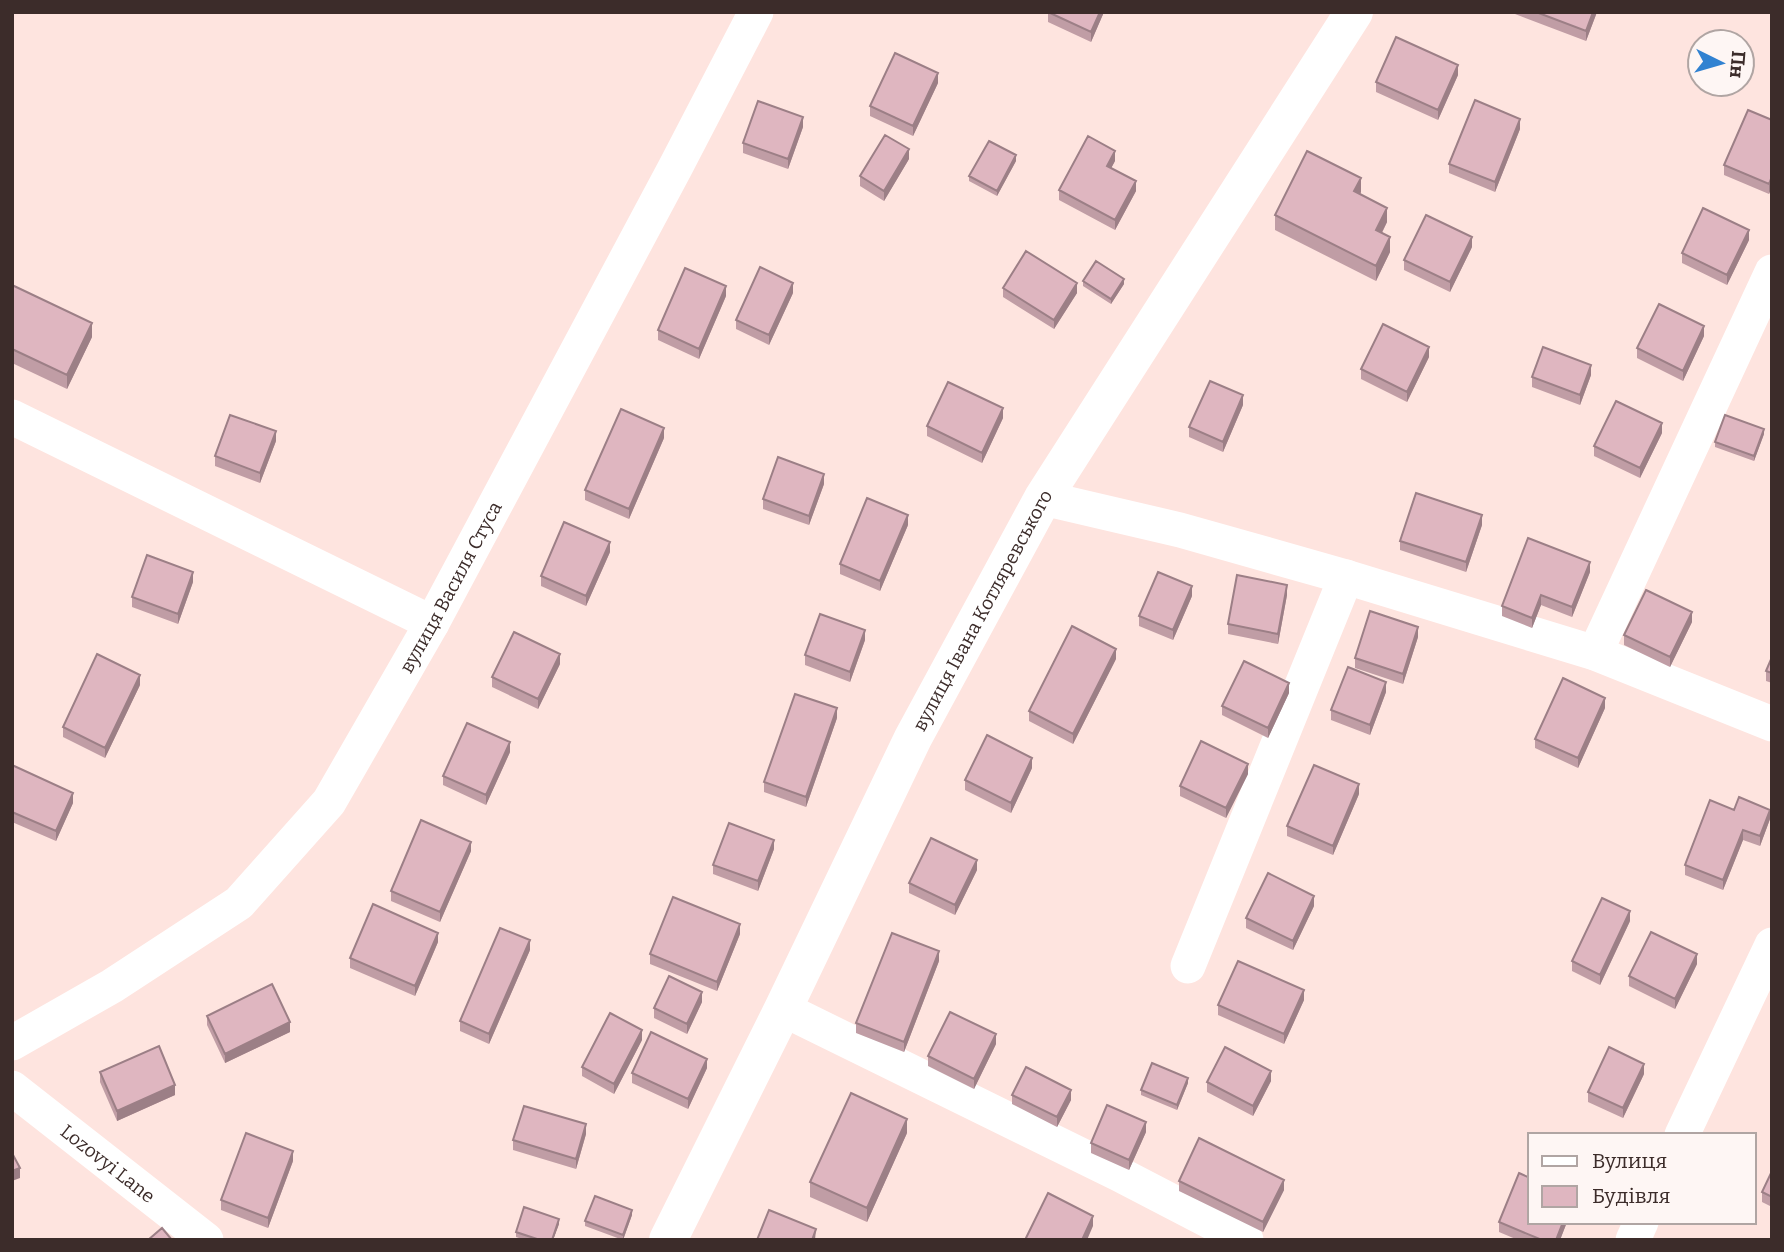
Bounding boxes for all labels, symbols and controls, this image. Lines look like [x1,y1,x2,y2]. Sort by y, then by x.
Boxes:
north arrow [1686,28,1756,98]
text: Пн [1725,50,1750,79]
street label: вулиця Івана Котляревського [908,485,1058,735]
street label: вулиця Василя Стуса [395,497,507,677]
street label: Lozovyi Lane [56,1119,160,1208]
legend [1528,1133,1756,1224]
text: Вулиця [1592,1148,1667,1174]
text: Будівля [1592,1183,1670,1209]

